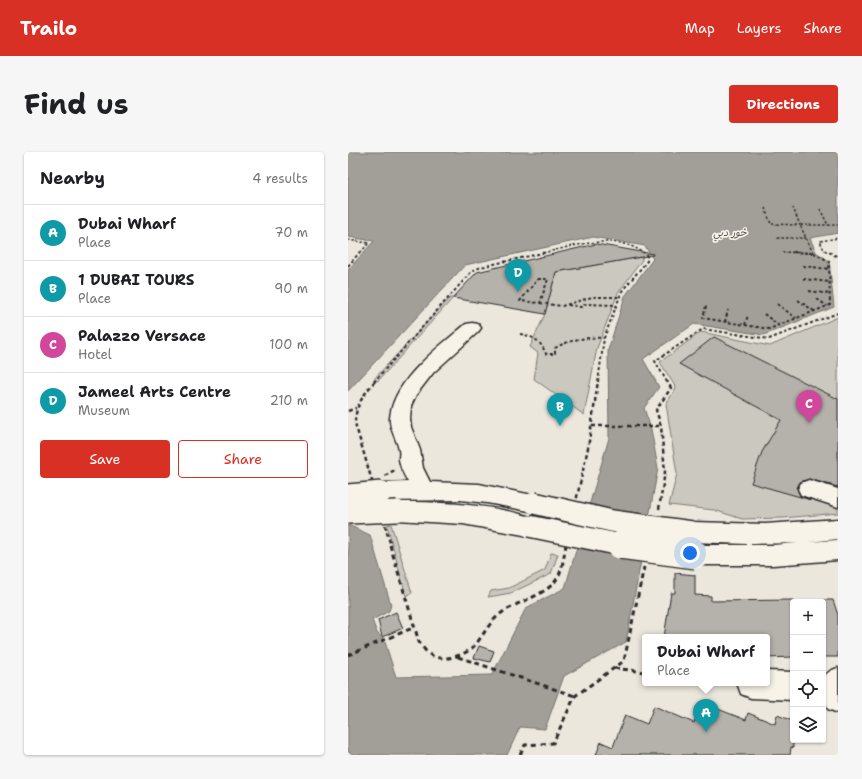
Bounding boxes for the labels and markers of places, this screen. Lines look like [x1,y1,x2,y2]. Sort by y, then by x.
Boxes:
pin: D [505,259,531,292]
pin: C [796,390,822,423]
pin: B [547,393,573,426]
pin: A [693,699,719,732]

